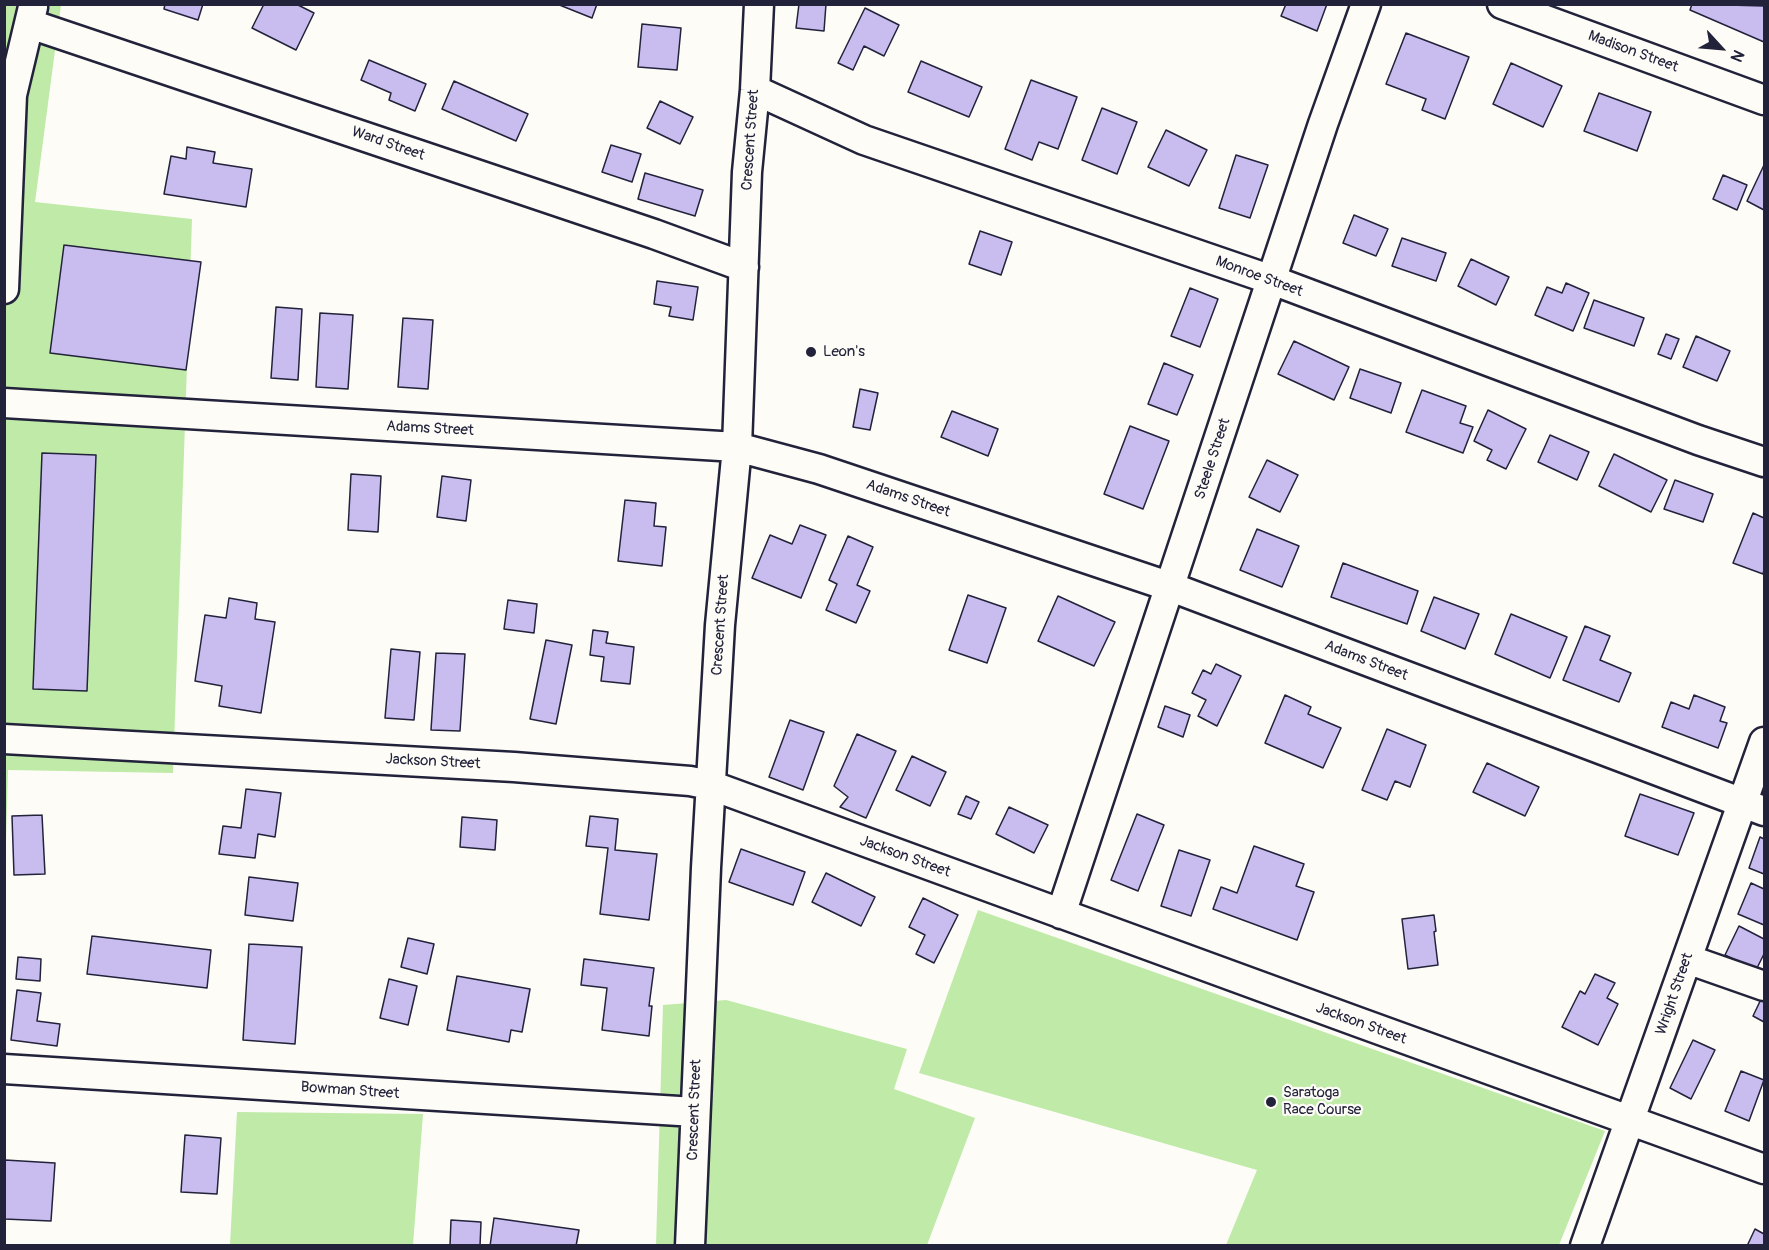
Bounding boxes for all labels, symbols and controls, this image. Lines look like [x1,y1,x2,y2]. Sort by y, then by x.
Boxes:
north arrow [1691,18,1751,78]
street label: Madison Street [1585,27,1681,77]
text: N [1726,47,1749,65]
street label: Crescent Street [738,89,764,191]
street label: Ward Street [349,123,427,165]
street label: Monroe Street [1213,253,1305,301]
place label: Leon's [823,343,865,361]
marker: Leon's [804,345,818,359]
street label: Steele Street [1191,416,1235,502]
street label: Adams Street [386,418,474,440]
street label: Adams Street [864,476,952,522]
street label: Crescent Street [708,574,734,676]
street label: Adams Street [1322,637,1410,685]
street label: Jackson Street [385,751,481,773]
street label: Jackson Street [857,832,953,882]
street label: Wright Street [1653,951,1697,1037]
street label: Jackson Street [1313,999,1409,1049]
street label: Crescent Street [684,1059,706,1161]
street label: Bowman Street [300,1079,400,1103]
place label: Saratoga Race Course [1283,1084,1361,1119]
marker: Saratoga Race Course [1264,1095,1278,1109]

